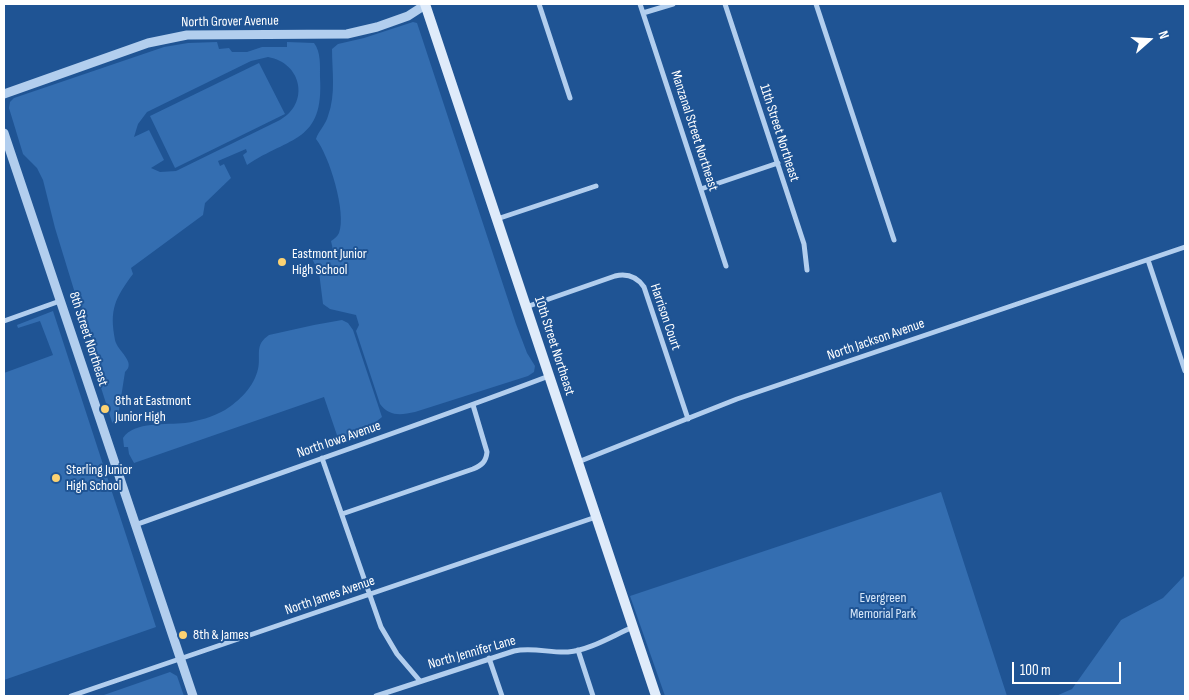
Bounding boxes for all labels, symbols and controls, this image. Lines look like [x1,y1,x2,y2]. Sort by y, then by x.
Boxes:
street label: North Grover Avenue [181,13,279,31]
north arrow [1124,15,1174,65]
text: N [1154,29,1173,41]
street label: Manzanal Street Northeast [667,69,721,193]
street label: 11th Street Northeast [755,82,803,184]
place label: Eastmont Junior High School [292,246,367,278]
marker: Eastmont Junior High School [276,256,288,268]
street label: Harrison Court [646,282,684,352]
street label: 8th Street Northeast [65,290,111,388]
street label: 10th Street Northeast [530,294,578,398]
street label: North Jackson Avenue [825,315,927,365]
place label: 8th at Eastmont Junior High [115,393,191,426]
marker: 8th at Eastmont Junior High [99,403,111,415]
street label: North Iowa Avenue [295,418,383,462]
place label: Sterling Junior High School [66,462,132,494]
marker: Sterling Junior High School [50,472,62,484]
street label: North James Avenue [283,573,377,619]
park label: Evergreen Memorial Park [850,590,916,622]
place label: 8th & James [193,627,249,643]
marker: 8th & James [177,629,189,641]
street label: North Jennifer Lane [426,632,518,674]
scale bar [1014,652,1123,684]
text: 100 m [1020,661,1051,680]

